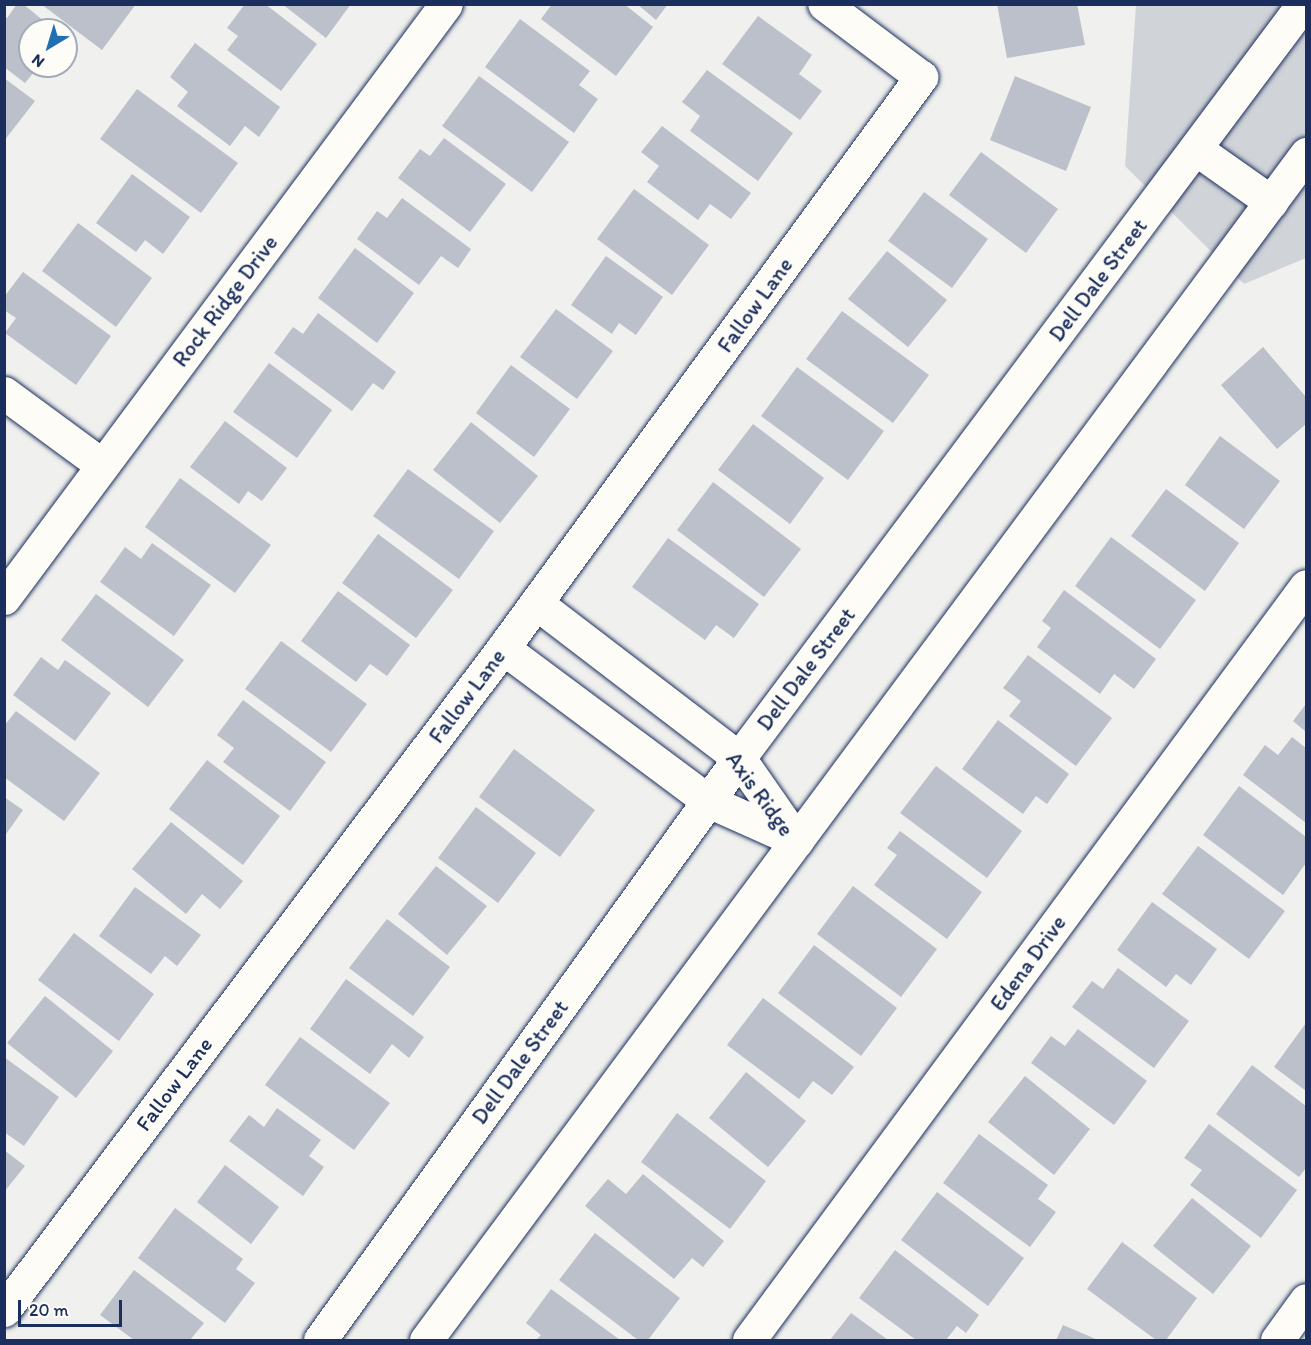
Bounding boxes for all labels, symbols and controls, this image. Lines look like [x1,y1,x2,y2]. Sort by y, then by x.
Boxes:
north arrow [18,18,78,78]
text: N [28,50,48,72]
street label: Dell Dale Street [1043,213,1153,347]
street label: Rock Ridge Drive [167,230,283,372]
street label: Fallow Lane [712,252,798,358]
street label: Dell Dale Street [751,602,861,736]
street label: Fallow Lane [423,644,511,748]
street label: Axis Ridge [721,747,799,841]
street label: Edena Drive [984,910,1072,1016]
street label: Dell Dale Street [466,994,574,1130]
street label: Fallow Lane [130,1032,218,1136]
scale bar [21,1288,124,1326]
text: 20 m [29,1299,69,1321]

